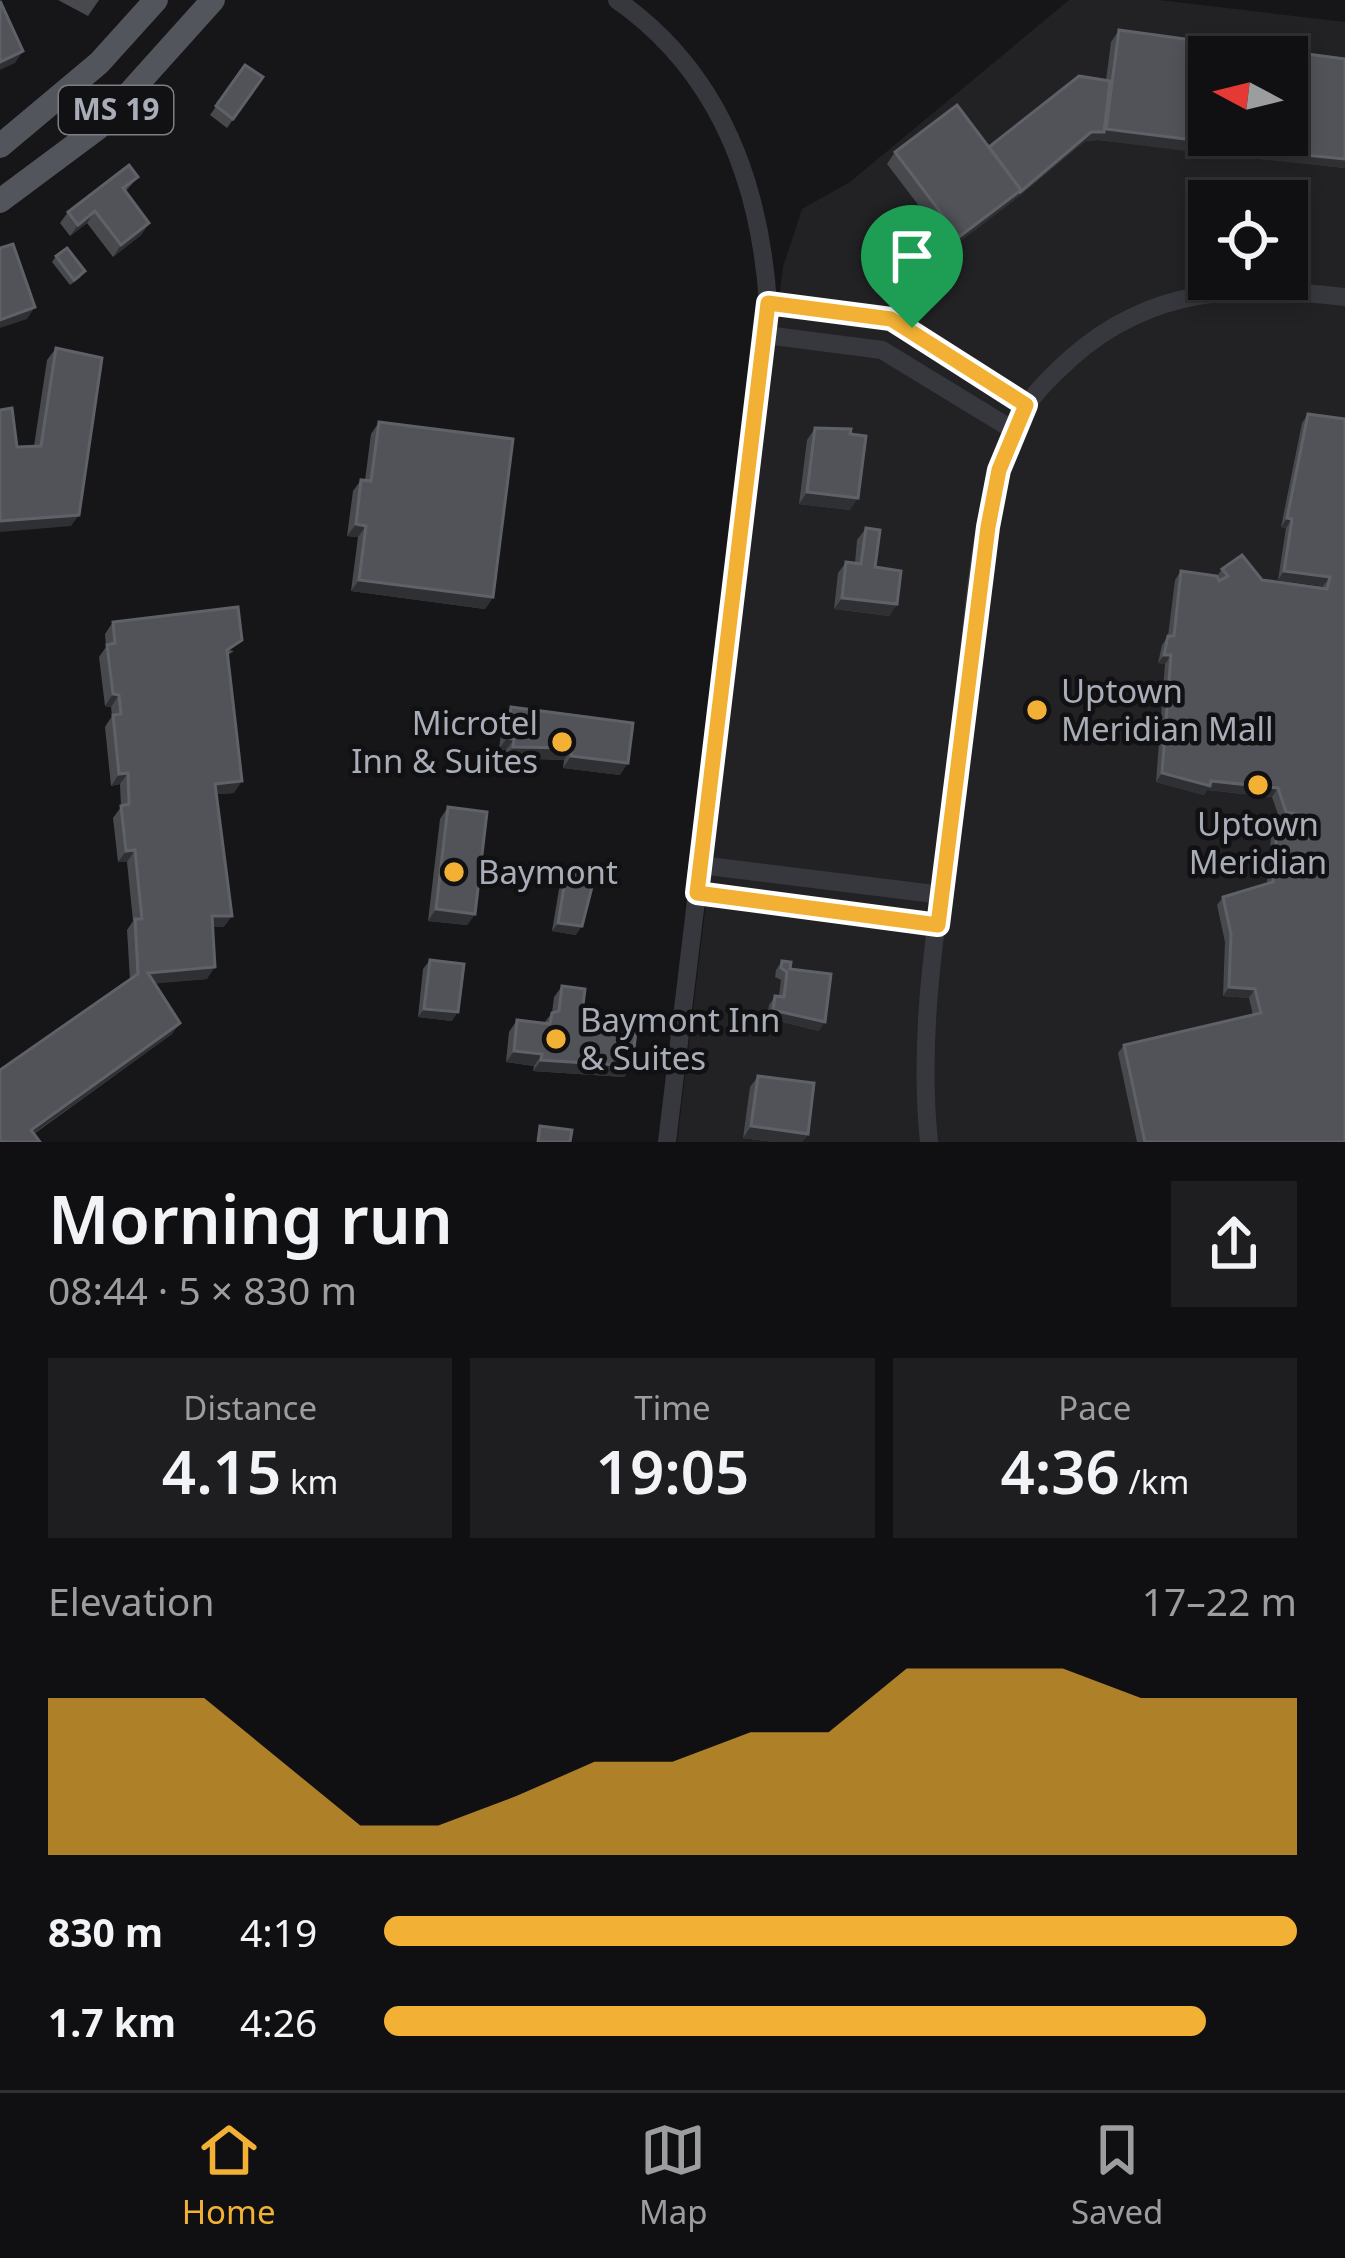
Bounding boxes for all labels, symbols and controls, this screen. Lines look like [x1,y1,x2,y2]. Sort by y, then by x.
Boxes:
north arrow [1188,36,1308,156]
map controls [1188,36,1308,300]
road number: MS 19 [59,86,173,134]
button: locate [1188,180,1308,300]
pin [861,205,963,328]
icon: arrive [879,223,945,289]
place label: Uptown Meridian Mall [1061,668,1273,751]
marker: Uptown Meridian Mall [1024,697,1050,723]
place label: Microtel Inn & Suites [351,700,538,783]
marker: Microtel Inn & Suites [549,729,575,755]
marker: Uptown Meridian [1245,772,1271,798]
place label: Uptown Meridian [1189,801,1327,884]
place label: Baymont [478,849,618,894]
marker: Baymont [441,859,467,885]
place label: Baymont Inn & Suites [580,997,780,1080]
marker: Baymont Inn & Suites [543,1026,569,1052]
text: Morning run [48,1173,453,1263]
button: share [1171,1181,1297,1307]
text: 08:44 · 5 × 830 m [48,1263,357,1316]
text: Distance [183,1385,317,1430]
text: Time [634,1385,711,1430]
text: Pace [1058,1385,1131,1430]
text: 4.15 [162,1430,281,1512]
text: 19:05 [596,1430,749,1512]
text: 4:36 [1000,1430,1120,1512]
text: km [281,1459,338,1504]
text: /km [1120,1459,1189,1504]
text: Elevation [48,1574,215,1627]
text: 17–22 m [1142,1574,1297,1627]
text: 830 m [48,1905,163,1958]
text: 4:19 [240,1905,317,1958]
text: 1.7 km [48,1995,176,2048]
text: 4:26 [240,1995,317,2048]
tab: Home [182,2117,276,2234]
tab: Map [639,2117,708,2234]
tab: Saved [1071,2117,1163,2234]

